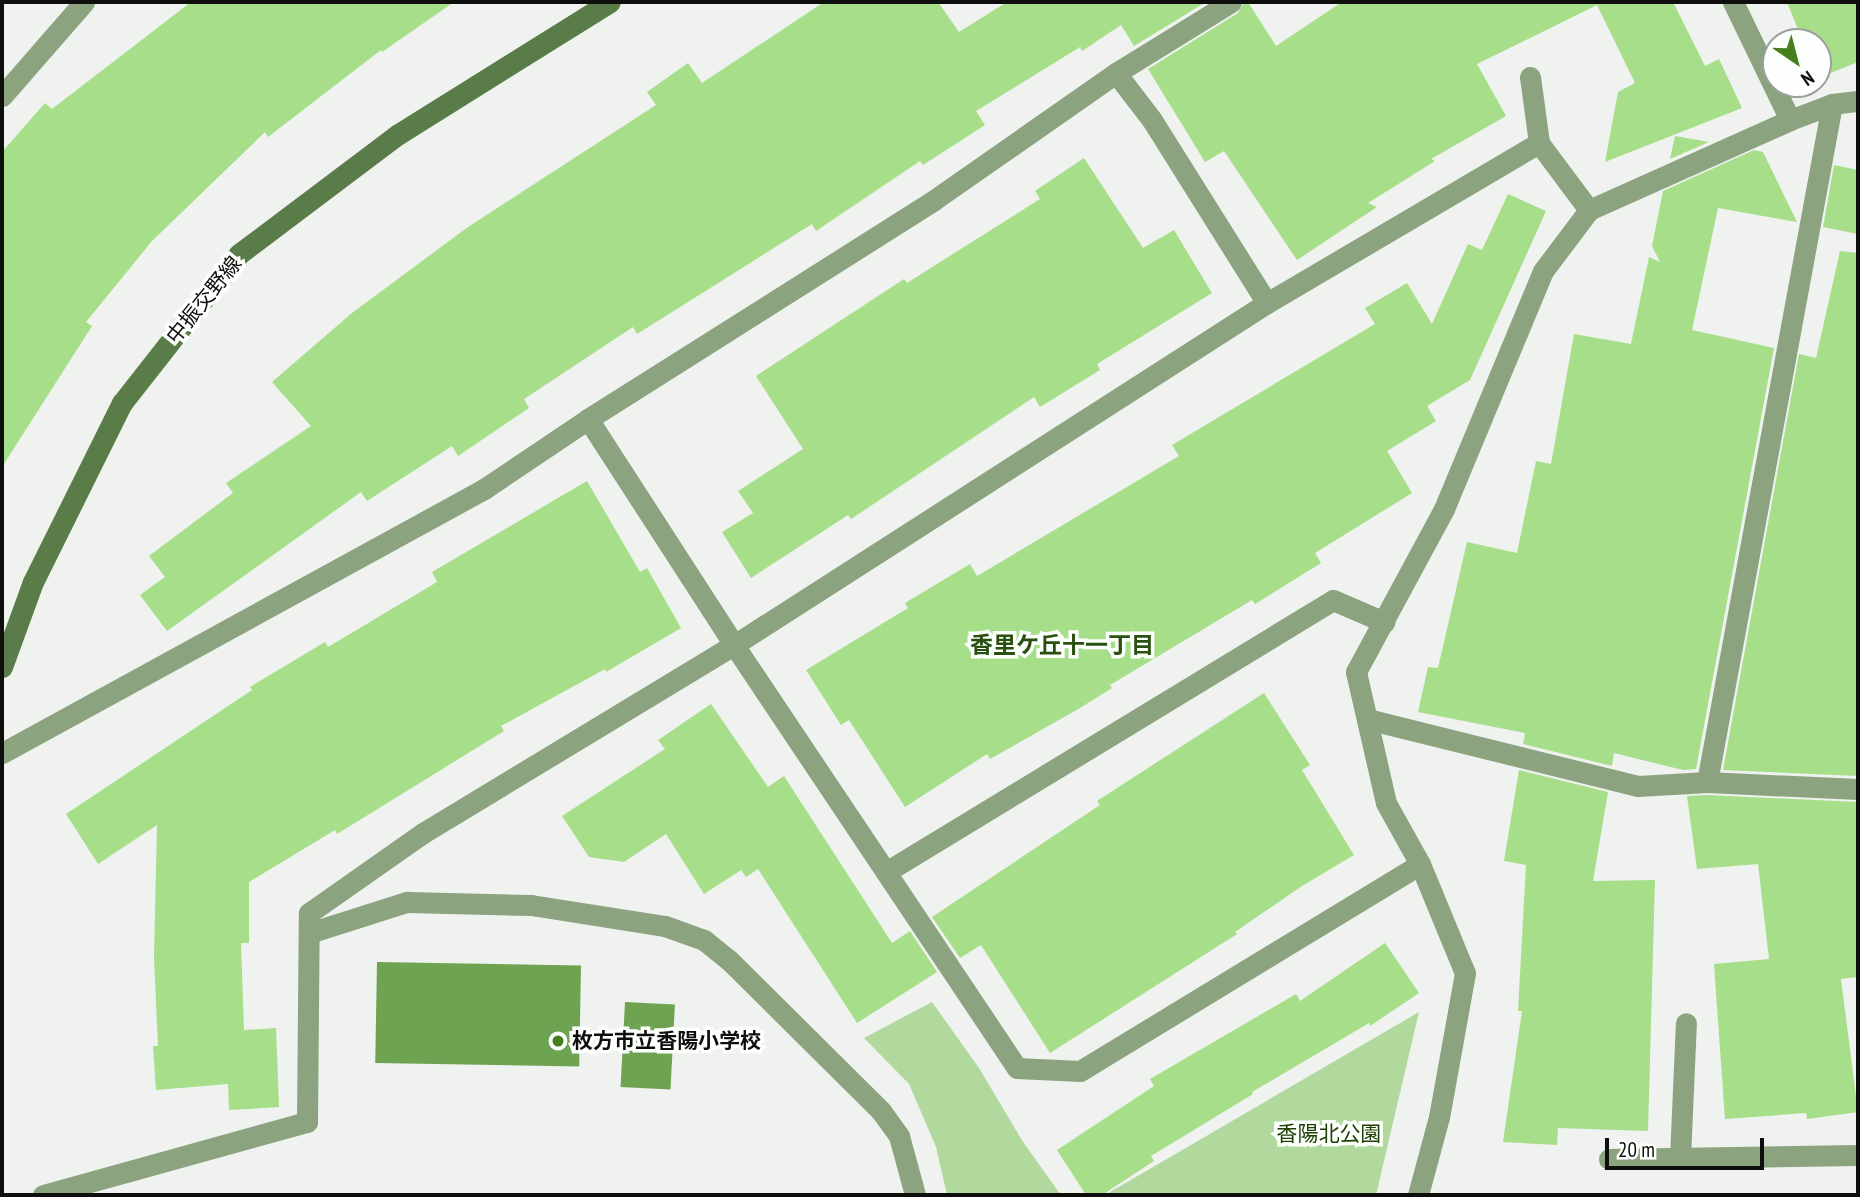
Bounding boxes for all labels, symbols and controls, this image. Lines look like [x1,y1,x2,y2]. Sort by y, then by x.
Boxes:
north arrow [1762,28,1832,98]
text: N [1797,66,1819,91]
street label: 中振交野線 [161,251,247,349]
district label: 香里ケ丘十一丁目 [970,631,1154,659]
place label: 枚方市立香陽小学校 [572,1028,761,1054]
marker: 枚方市立香陽小学校 [550,1033,566,1049]
park label: 香陽北公園 [1277,1121,1381,1147]
scale bar [1608,1124,1767,1168]
text: 20 m [1618,1136,1655,1163]

